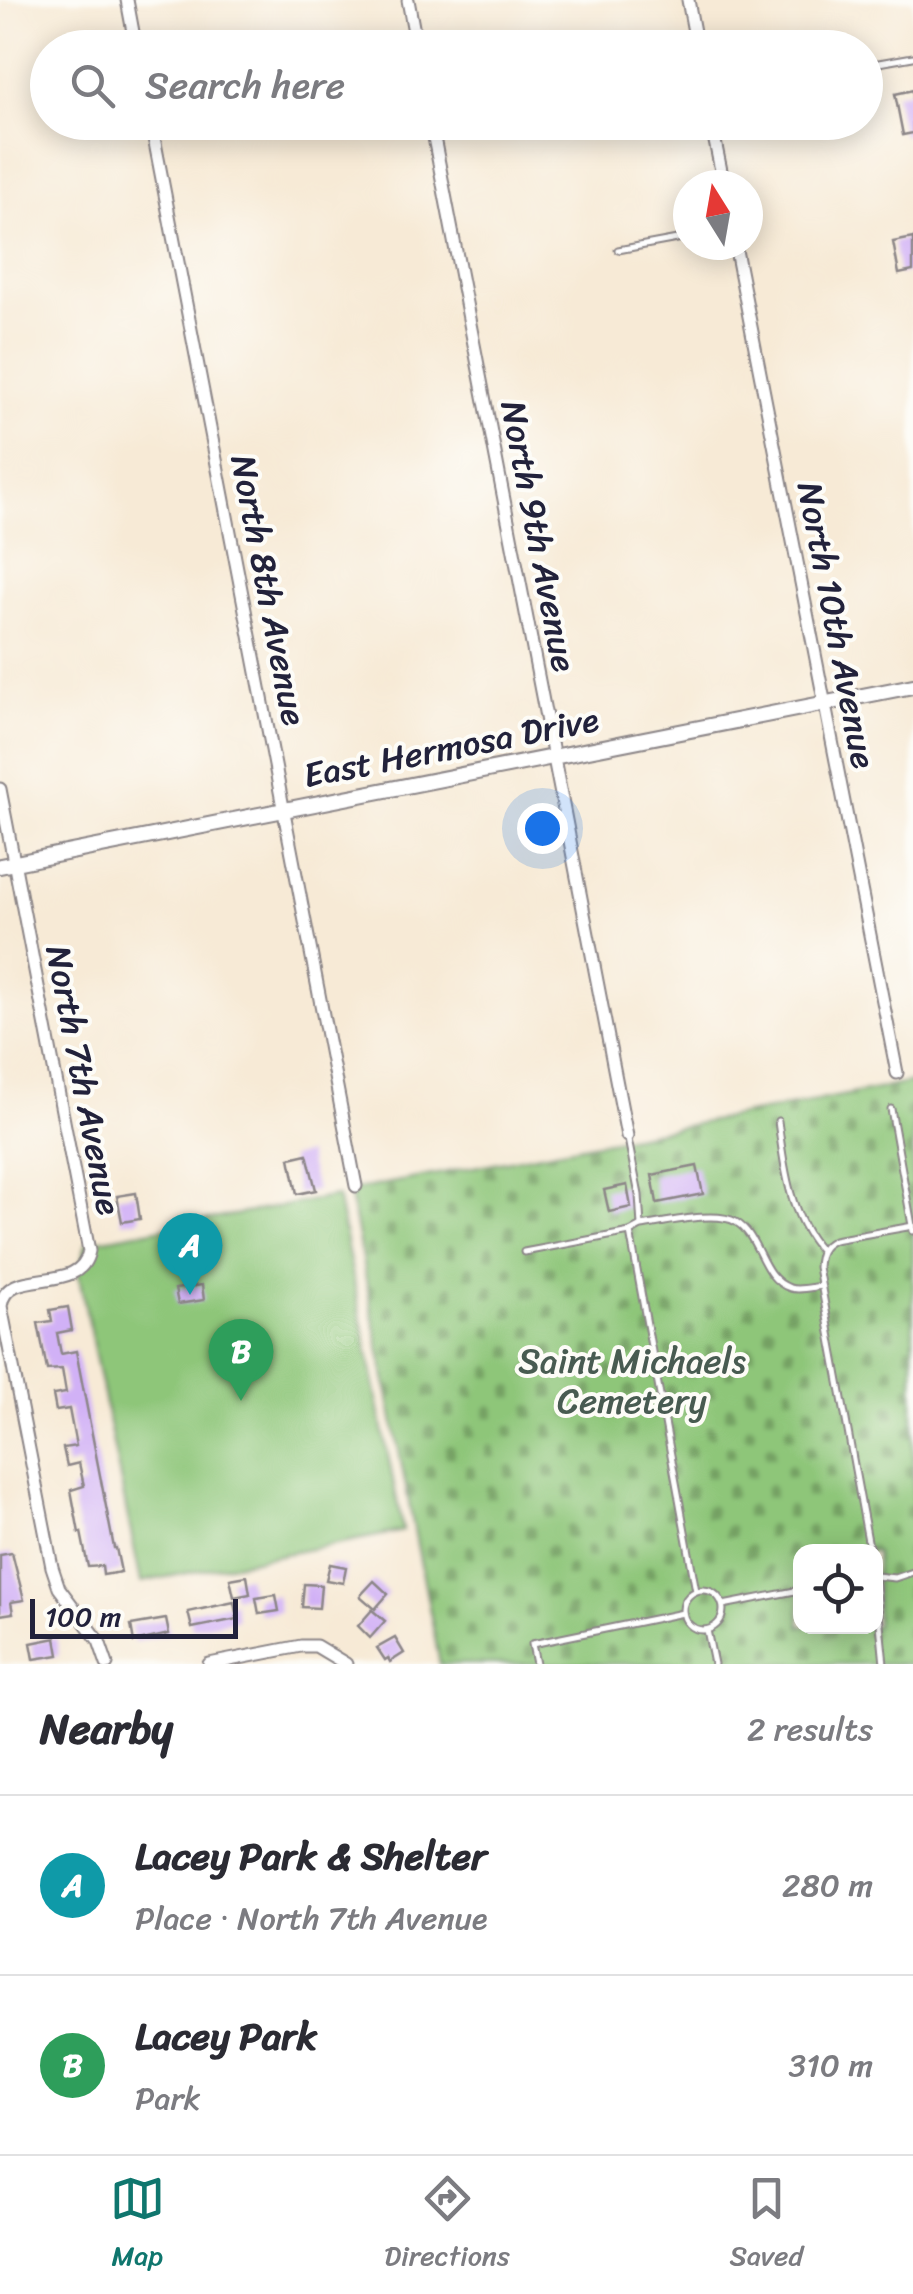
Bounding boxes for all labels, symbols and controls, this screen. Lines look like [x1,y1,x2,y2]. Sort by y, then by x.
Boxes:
search box [30,30,883,140]
text: Search here [145,52,345,119]
icon: search [65,58,120,113]
north arrow [673,170,763,260]
street label: North 9th Avenue [482,395,596,677]
street label: North 8th Avenue [212,449,326,731]
street label: North 10th Avenue [779,476,895,774]
street label: East Hermosa Drive [298,688,604,806]
your location [517,803,568,854]
street label: North 7th Avenue [27,940,141,1220]
pin: A [158,1212,222,1295]
pin: B [208,1318,274,1401]
park label: Saint Michaels Cemetery [518,1330,747,1432]
map controls [793,1544,883,1634]
button: locate [793,1544,883,1634]
text: 100 m [45,1592,121,1641]
scale bar [30,1594,238,1638]
text: Nearby [40,1692,173,1766]
text: 2 results [747,1701,873,1758]
text: Lacey Park & Shelter [135,1823,487,1890]
text: A [62,1857,83,1914]
text: 280 m [782,1857,873,1914]
text: Place · North 7th Avenue [135,1890,487,1947]
text: Lacey Park [135,2003,317,2070]
text: B [62,2037,83,2094]
text: 310 m [789,2037,873,2094]
text: Park [135,2070,201,2127]
tab: Map [110,2171,165,2280]
tab: Directions [384,2171,510,2280]
tab: Saved [729,2171,803,2280]

